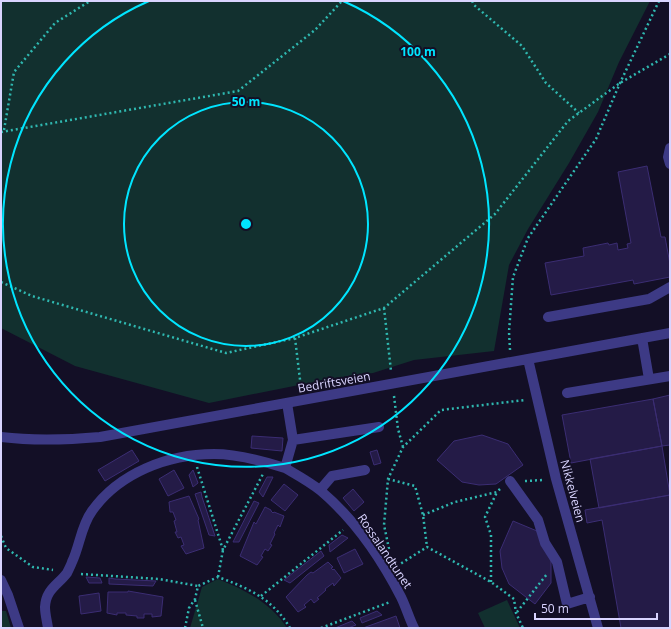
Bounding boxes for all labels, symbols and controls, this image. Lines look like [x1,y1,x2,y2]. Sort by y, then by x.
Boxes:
text: 100 m [400,43,436,60]
text: 50 m [232,93,260,110]
centre of rings [239,217,253,231]
street label: Bedriftsveien [296,367,372,397]
street label: Nikkelveien [556,458,590,524]
street label: Rossalandtunet [354,510,416,592]
scale bar [535,595,657,621]
text: 50 m [541,600,569,617]

